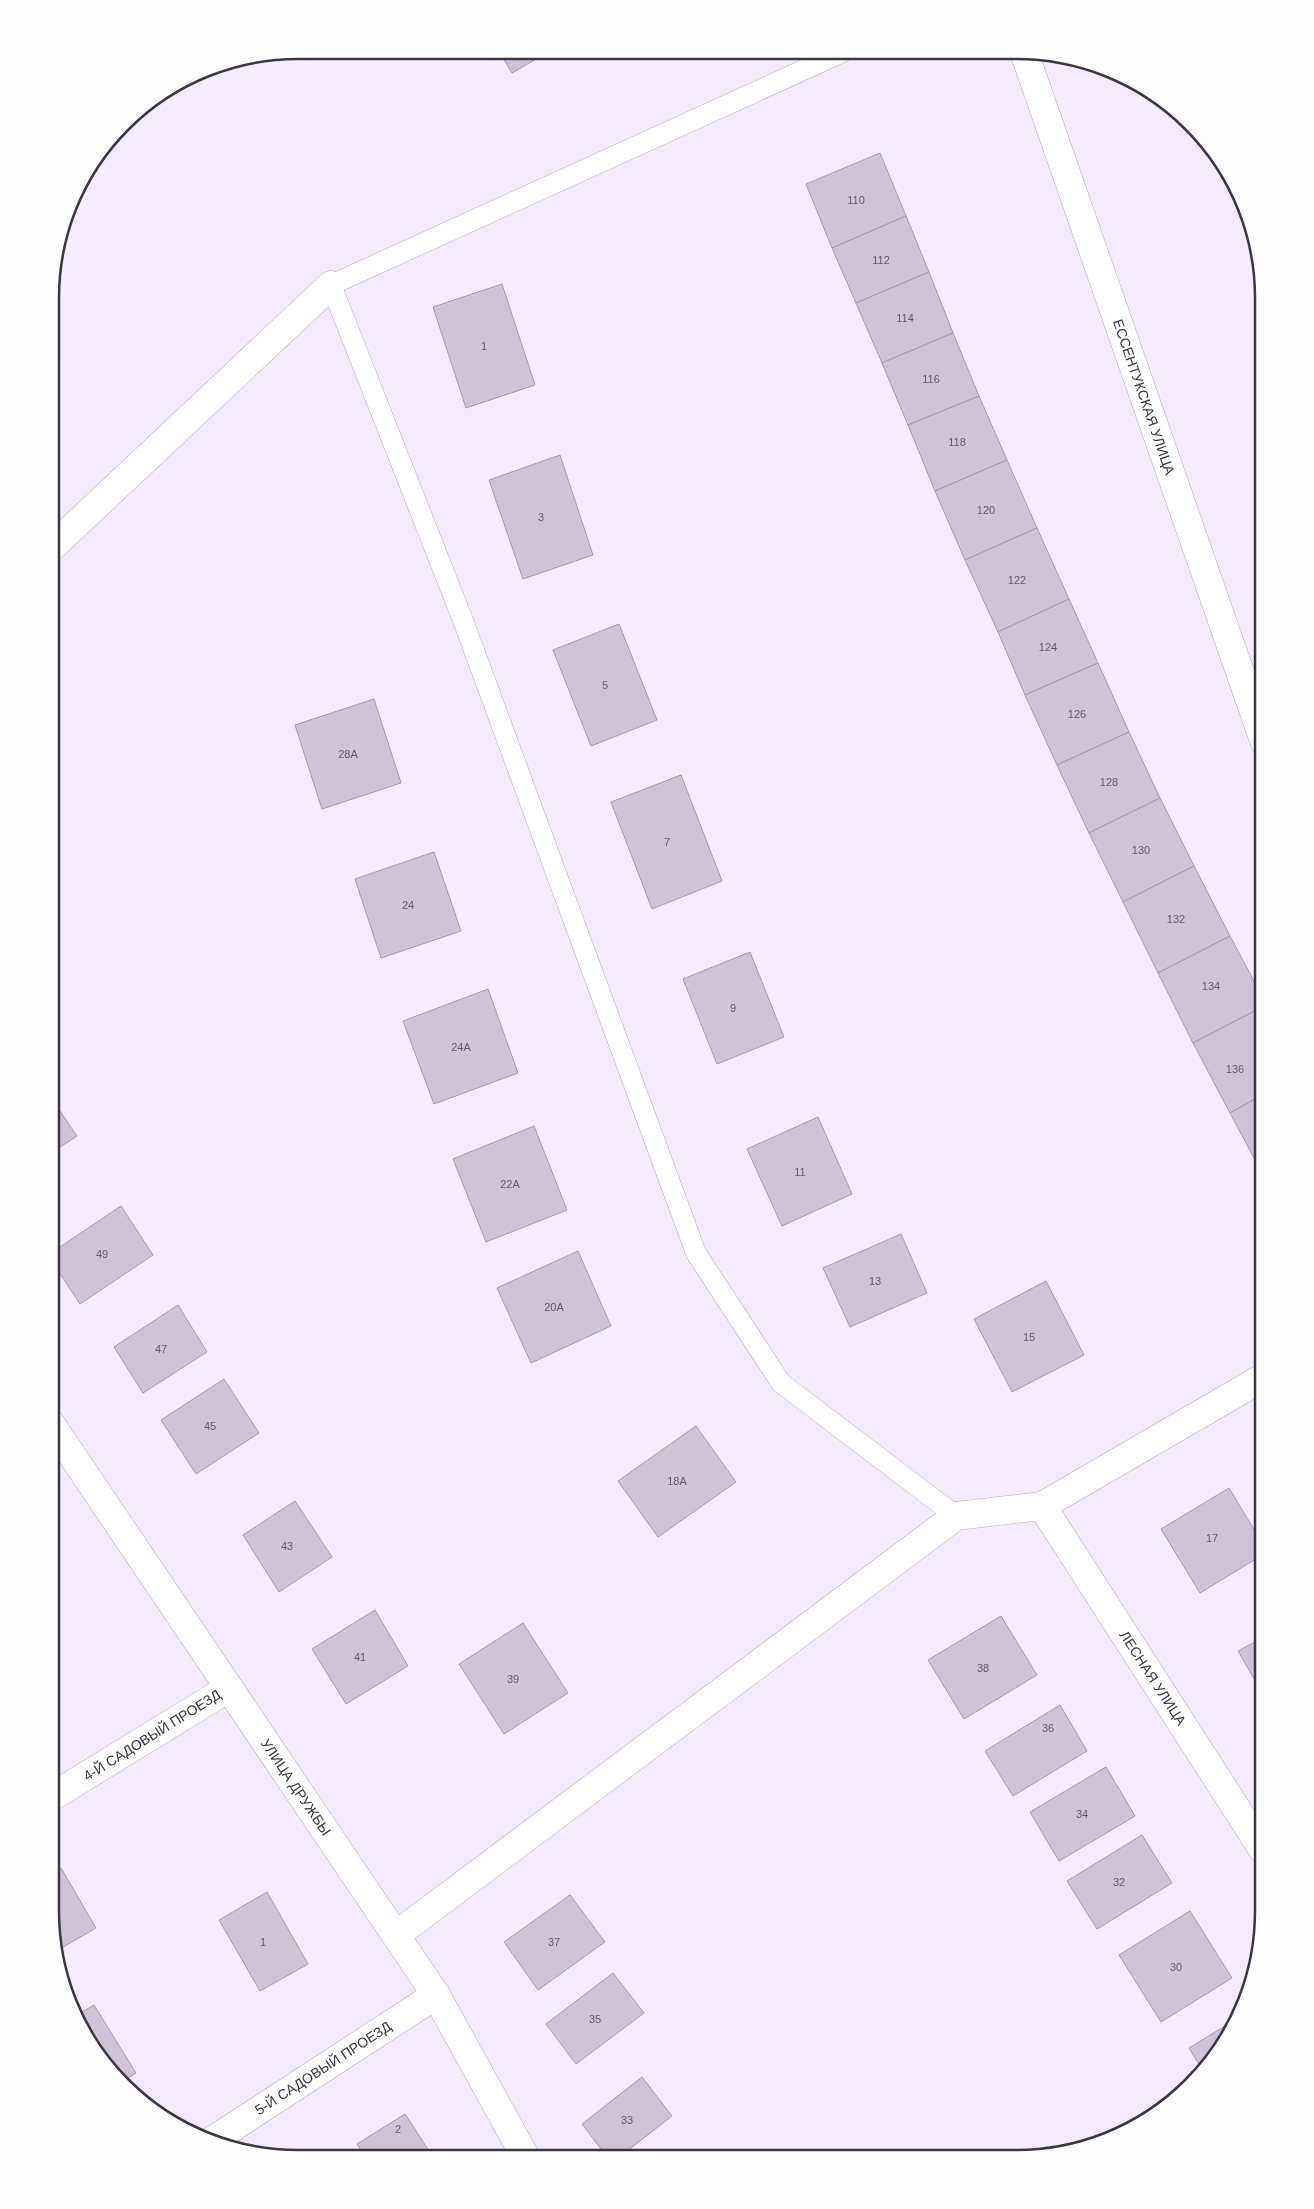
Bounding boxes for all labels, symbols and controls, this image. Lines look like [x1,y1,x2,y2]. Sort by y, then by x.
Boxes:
house number: 110 [847,194,865,206]
house number: 112 [872,254,890,266]
house number: 114 [896,312,914,324]
street label: ЕССЕНТУКСКАЯ УЛИЦА [1110,317,1178,477]
house number: 1 [481,340,487,352]
house number: 116 [922,373,940,385]
house number: 118 [948,436,966,448]
house number: 120 [977,504,995,516]
house number: 3 [538,511,544,523]
house number: 122 [1008,574,1026,586]
house number: 124 [1039,641,1057,653]
house number: 5 [602,679,608,691]
house number: 126 [1068,708,1086,720]
house number: 28А [338,748,358,760]
house number: 128 [1100,776,1118,788]
house number: 7 [664,836,670,848]
house number: 130 [1132,844,1150,856]
house number: 24 [402,899,414,911]
house number: 132 [1167,913,1185,925]
house number: 134 [1202,980,1220,992]
house number: 9 [730,1002,736,1014]
house number: 24А [451,1041,471,1053]
house number: 136 [1226,1063,1244,1075]
house number: 11 [794,1166,806,1178]
house number: 22А [500,1178,520,1190]
house number: 49 [96,1248,108,1260]
house number: 13 [869,1275,881,1287]
house number: 20А [544,1301,564,1313]
house number: 15 [1023,1331,1035,1343]
house number: 47 [155,1343,167,1355]
house number: 45 [204,1420,216,1432]
house number: 18А [667,1475,687,1487]
house number: 17 [1206,1532,1218,1544]
house number: 43 [281,1540,293,1552]
street label: ЛЕСНАЯ УЛИЦА [1116,1628,1190,1729]
house number: 41 [354,1651,366,1663]
house number: 38 [977,1662,989,1674]
house number: 39 [507,1673,519,1685]
street label: 4-Й САДОВЫЙ ПРОЕЗД [80,1685,224,1784]
house number: 36 [1042,1722,1054,1734]
street label: УЛИЦА ДРУЖБЫ [258,1736,334,1838]
house number: 34 [1076,1808,1088,1820]
house number: 32 [1113,1876,1125,1888]
house number: 1 [260,1936,266,1948]
house number: 37 [548,1936,560,1948]
house number: 30 [1170,1961,1182,1973]
house number: 35 [589,2013,601,2025]
street label: 5-Й САДОВЫЙ ПРОЕЗД [251,2017,394,2118]
house number: 33 [621,2114,633,2126]
house number: 2 [395,2123,401,2135]

